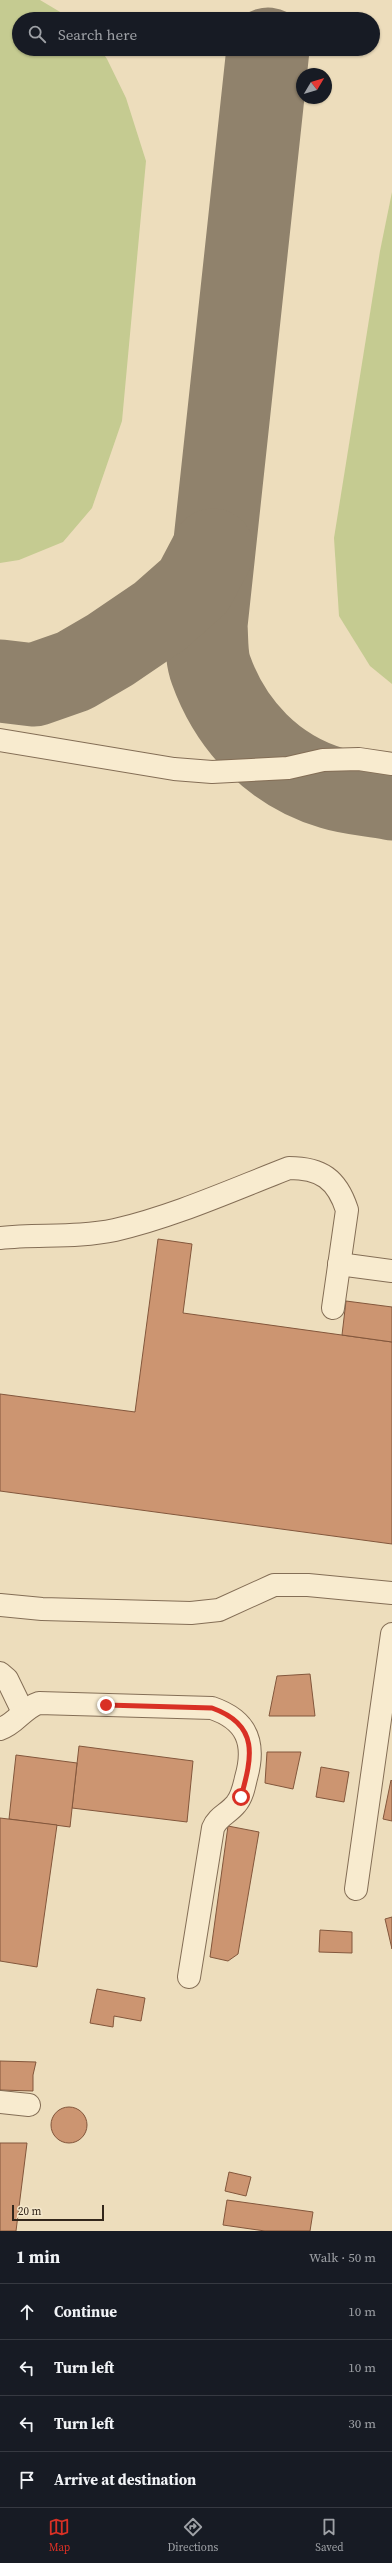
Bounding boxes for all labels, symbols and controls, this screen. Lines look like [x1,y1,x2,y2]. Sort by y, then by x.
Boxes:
search box [12,12,380,56]
icon: search [26,23,48,45]
text: Search here [58,24,137,45]
north arrow [296,68,332,104]
route end [97,1696,115,1714]
route start [232,1788,250,1806]
scale bar [12,2203,104,2222]
text: 20 m [18,2204,41,2219]
text: 1 min [16,2245,60,2269]
text: Walk · 50 m [309,2249,376,2266]
icon: ahead [16,2301,38,2323]
text: Continue [54,2301,117,2322]
text: 10 m [348,2303,376,2320]
icon: left [16,2357,38,2379]
text: Turn left [54,2357,114,2378]
text: 10 m [348,2359,376,2376]
icon: left [16,2413,38,2435]
text: Turn left [54,2413,114,2434]
text: 30 m [348,2415,376,2432]
icon: arrive [16,2469,38,2491]
text: Arrive at destination [54,2469,196,2490]
tab: Map [48,2516,70,2555]
tab: Directions [167,2516,218,2555]
tab: Saved [315,2516,344,2555]

